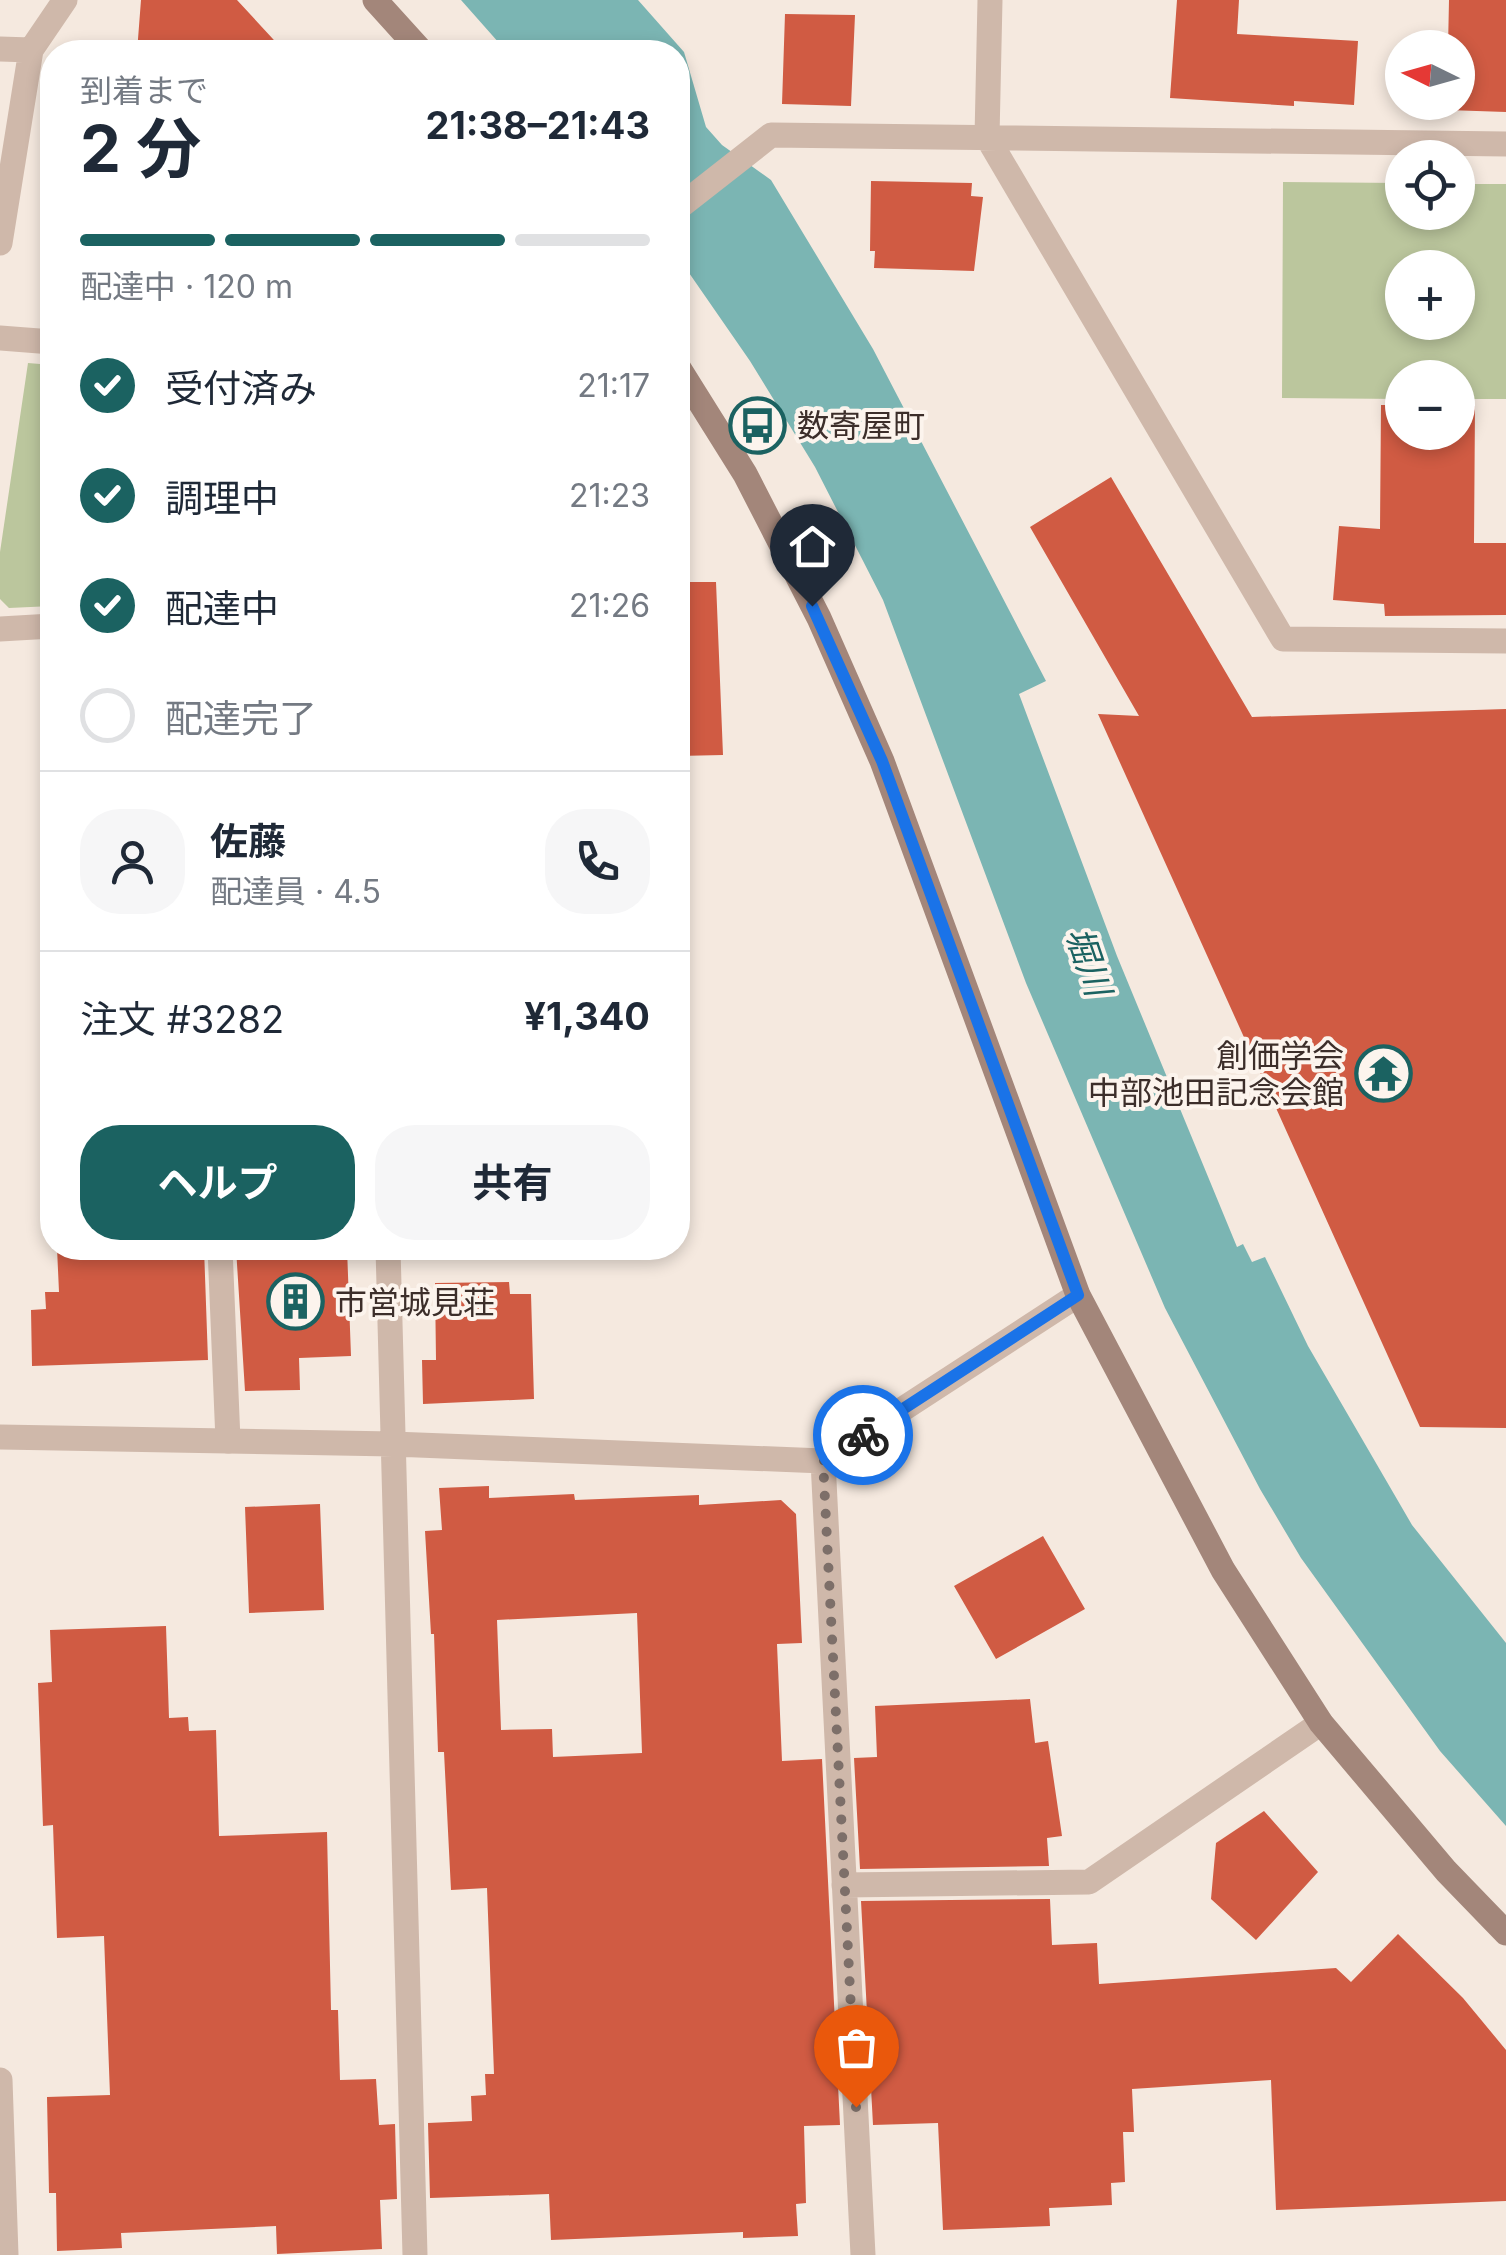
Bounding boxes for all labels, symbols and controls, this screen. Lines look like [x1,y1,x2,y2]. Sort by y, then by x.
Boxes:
north arrow [1385,30,1475,120]
map controls [1385,30,1475,450]
text: 到着まで [80,71,208,110]
text: 21:38–21:43 [425,102,650,148]
text: 2 分 [80,109,201,188]
button: locate [1385,140,1475,230]
button: + [1385,250,1475,340]
text: 配達中 · 120 m [80,267,293,306]
icon: check [80,358,135,413]
button: − [1385,360,1475,450]
text: 受付済み [165,365,317,411]
text: 21:17 [577,366,650,405]
bus stop icon: 数寄屋町 [728,395,788,455]
place label: 数寄屋町 [797,406,925,445]
icon: check [80,468,135,523]
text: 調理中 [165,475,279,521]
text: 21:23 [569,476,650,515]
pin [770,504,855,607]
icon: home [785,519,840,574]
icon: check [80,578,135,633]
text: 配達中 [165,585,279,631]
text: 21:26 [569,586,650,625]
text: 配達完了 [165,695,317,741]
button: person [80,809,185,914]
button: phone [545,809,650,914]
text: 佐藤 [210,818,286,864]
text: 配達員 · 4.5 [210,872,381,911]
water label: 堀川 [1058,921,1122,1005]
text: ¥1,340 [524,993,650,1039]
text: 注文 #3282 [80,996,284,1042]
place label: 創価学会 中部池田記念会館 [1088,1036,1344,1112]
temple icon: 創価学会 中部池田記念会館 [1353,1043,1413,1103]
button: ヘルプ [80,1125,355,1240]
button: 共有 [375,1125,650,1240]
building icon: 市営城見荘 [266,1272,326,1332]
place label: 市営城見荘 [335,1283,495,1322]
courier [813,1385,913,1485]
icon: bike [836,1408,891,1463]
pin [814,2005,899,2108]
icon: bag [829,2020,884,2075]

